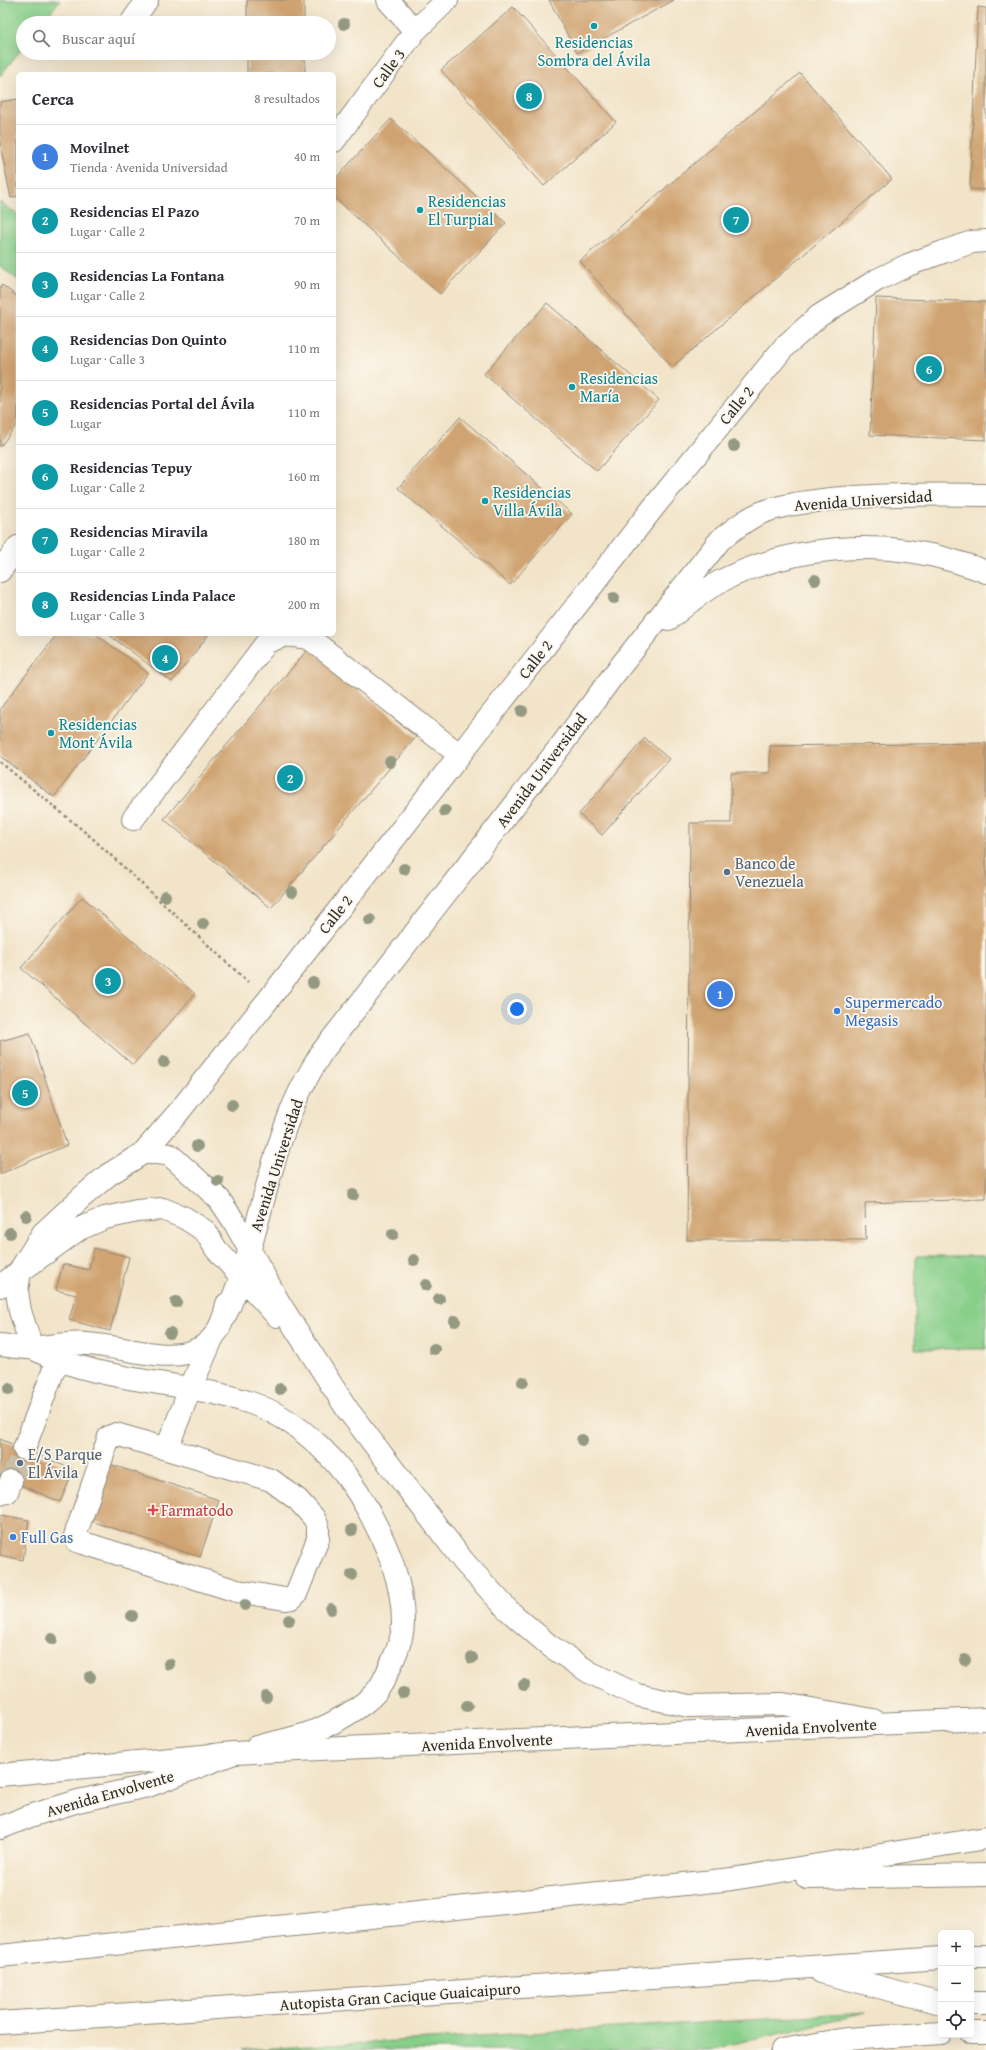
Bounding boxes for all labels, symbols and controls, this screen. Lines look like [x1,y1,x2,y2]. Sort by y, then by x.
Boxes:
search box [16,16,336,60]
marker: Residencias Sombra del Ávila [589,21,599,31]
icon: search [30,27,52,49]
text: Buscar aquí [62,28,135,49]
place label: Residencias Sombra del Ávila [537,30,651,72]
street label: Calle 3 [365,43,411,93]
pin: 8 [516,81,542,111]
text: Cerca [32,86,74,111]
text: 8 resultados [254,89,320,108]
text: Movilnet [70,137,129,158]
text: 1 [42,147,48,166]
text: 40 m [294,147,320,166]
text: Tienda · Avenida Universidad [70,158,228,177]
place label: Residencias El Turpial [428,189,506,231]
text: Residencias El Pazo [70,201,199,222]
marker: Residencias El Turpial [415,205,425,215]
pin: 7 [723,205,749,235]
text: 2 [42,211,48,230]
text: 70 m [294,211,320,230]
text: Lugar · Calle 2 [70,222,145,241]
text: Residencias La Fontana [70,265,224,286]
text: 3 [42,275,48,294]
text: 90 m [294,275,320,294]
text: Lugar · Calle 2 [70,286,145,305]
text: Residencias Don Quinto [70,329,227,350]
text: 4 [42,339,48,358]
text: 110 m [288,339,320,358]
text: Lugar · Calle 3 [70,350,145,369]
pin: 6 [916,354,942,384]
place label: Residencias María [580,366,658,408]
street label: Calle 2 [713,380,759,430]
marker: Residencias María [567,382,577,392]
text: Residencias Portal del Ávila [70,393,255,414]
text: 5 [42,403,48,422]
text: 110 m [288,403,320,422]
text: Lugar [70,414,101,433]
text: Residencias Tepuy [70,457,192,478]
text: 6 [42,467,48,486]
text: 160 m [288,467,320,486]
text: Lugar · Calle 2 [70,478,145,497]
place label: Residencias Villa Ávila [493,480,571,522]
street label: Avenida Universidad [793,483,933,517]
marker: Residencias Villa Ávila [480,496,490,506]
text: Residencias Miravila [70,521,208,542]
text: 7 [42,531,48,550]
text: 180 m [288,531,320,550]
text: Lugar · Calle 2 [70,542,145,561]
text: Residencias Linda Palace [70,585,236,606]
text: 8 [42,595,48,614]
text: 200 m [288,595,320,614]
text: Lugar · Calle 3 [70,606,145,625]
street label: Calle 2 [512,634,558,684]
pin: 4 [152,643,178,673]
street label: Avenida Universidad [490,707,592,832]
place label: Residencias Mont Ávila [59,712,137,754]
marker: Residencias Mont Ávila [46,728,56,738]
pin: 2 [277,763,303,793]
place label: Banco de Venezuela [735,851,804,893]
marker: Banco de Venezuela [722,867,732,877]
street label: Calle 2 [312,889,358,939]
pin: 3 [95,966,121,996]
pin: 1 [707,979,733,1009]
place label: Supermercado Megasis [845,990,943,1032]
your location [507,999,527,1019]
marker: Supermercado Megasis [832,1006,842,1016]
pin: 5 [12,1078,38,1108]
street label: Avenida Universidad [243,1095,309,1234]
place label: E/S Parque El Ávila [28,1442,102,1484]
marker: E/S Parque El Ávila [15,1458,25,1468]
place label: Farmatodo [161,1498,233,1522]
marker: Farmatodo [148,1505,158,1515]
place label: Full Gas [21,1525,73,1549]
marker: Full Gas [8,1532,18,1542]
street label: Avenida Envolvente [745,1712,877,1742]
street label: Avenida Envolvente [421,1727,553,1757]
street label: Avenida Envolvente [43,1763,177,1823]
map controls [938,1930,974,2038]
button: + [938,1930,974,1966]
button: − [938,1966,974,2002]
street label: Autopista Gran Cacique Guaicaipuro [279,1976,521,2016]
button: locate [938,2002,974,2038]

